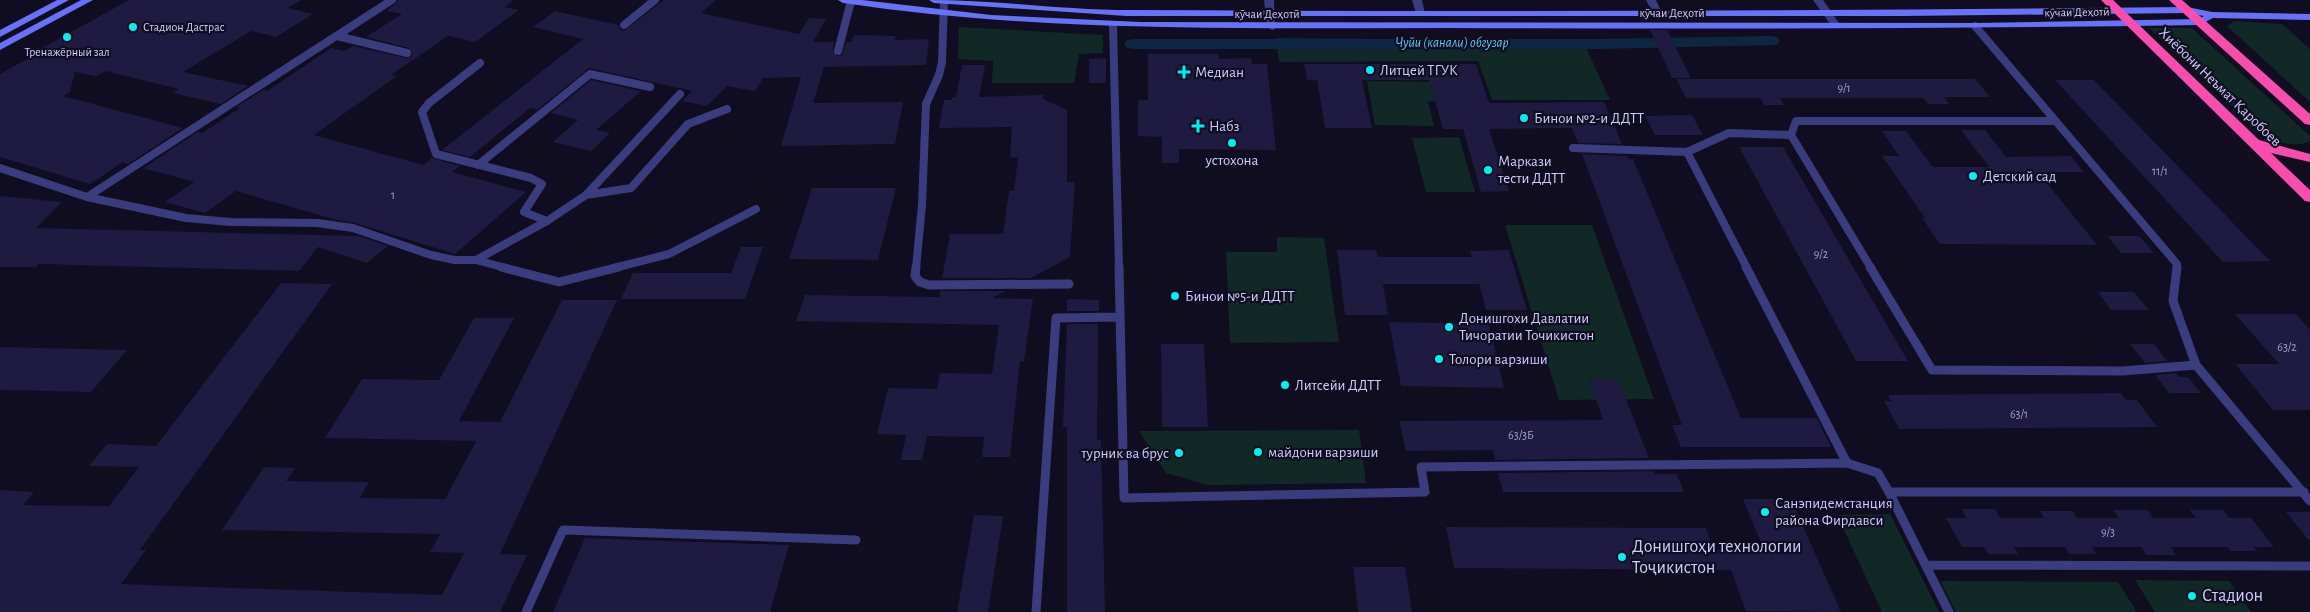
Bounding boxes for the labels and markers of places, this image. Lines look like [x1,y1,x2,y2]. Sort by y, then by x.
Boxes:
marker: Стадион Дастрас [127,21,139,33]
place label: Стадион Дастрас [143,21,225,33]
marker: Тренажёрный зал [61,31,73,43]
place label: Тренажёрный зал [24,46,110,58]
place label: Литцей ТГУК [1380,63,1458,78]
marker: Литцей ТГУК [1364,64,1376,76]
marker: Медиан [1177,65,1191,79]
place label: Медиан [1195,65,1244,80]
place label: Бинои №2-и ДДТТ [1534,111,1644,126]
marker: Бинои №2-и ДДТТ [1518,112,1530,124]
marker: Набз [1191,119,1205,133]
place label: Набз [1209,119,1239,134]
marker: устохона [1226,137,1238,149]
place label: устохона [1205,153,1259,168]
place label: Маркази тести ДДТТ [1497,154,1565,186]
marker: Маркази тести ДДТТ [1482,164,1494,176]
place label: Детский сад [1983,169,2056,184]
marker: Детский сад [1967,170,1979,182]
place label: Бинои №5-и ДДТТ [1185,289,1295,304]
marker: Бинои №5-и ДДТТ [1169,290,1181,302]
place label: Донишгохи Давлатии Тичоратии Точикистон [1459,311,1594,343]
marker: Донишгохи Давлатии Тичоратии Точикистон [1443,321,1455,333]
place label: Толори варзиши [1449,352,1548,367]
marker: Толори варзиши [1433,353,1445,365]
place label: Литсейи ДДТТ [1295,378,1381,393]
marker: Литсейи ДДТТ [1279,379,1291,391]
place label: майдони варзиши [1268,445,1378,460]
place label: турник ва брус [1080,446,1169,461]
marker: майдони варзиши [1252,446,1264,458]
marker: турник ва брус [1173,447,1185,459]
place label: Санэпидемстанция района Фирдавси [1775,496,1893,528]
marker: Санэпидемстанция района Фирдавси [1759,506,1771,518]
place label: Донишгоҳи технологии Тоҷикистон [1632,538,1802,577]
marker: Донишгоҳи технологии Тоҷикистон [1616,551,1628,563]
place label: Стадион [2202,587,2263,605]
marker: Стадион [2186,590,2198,602]

